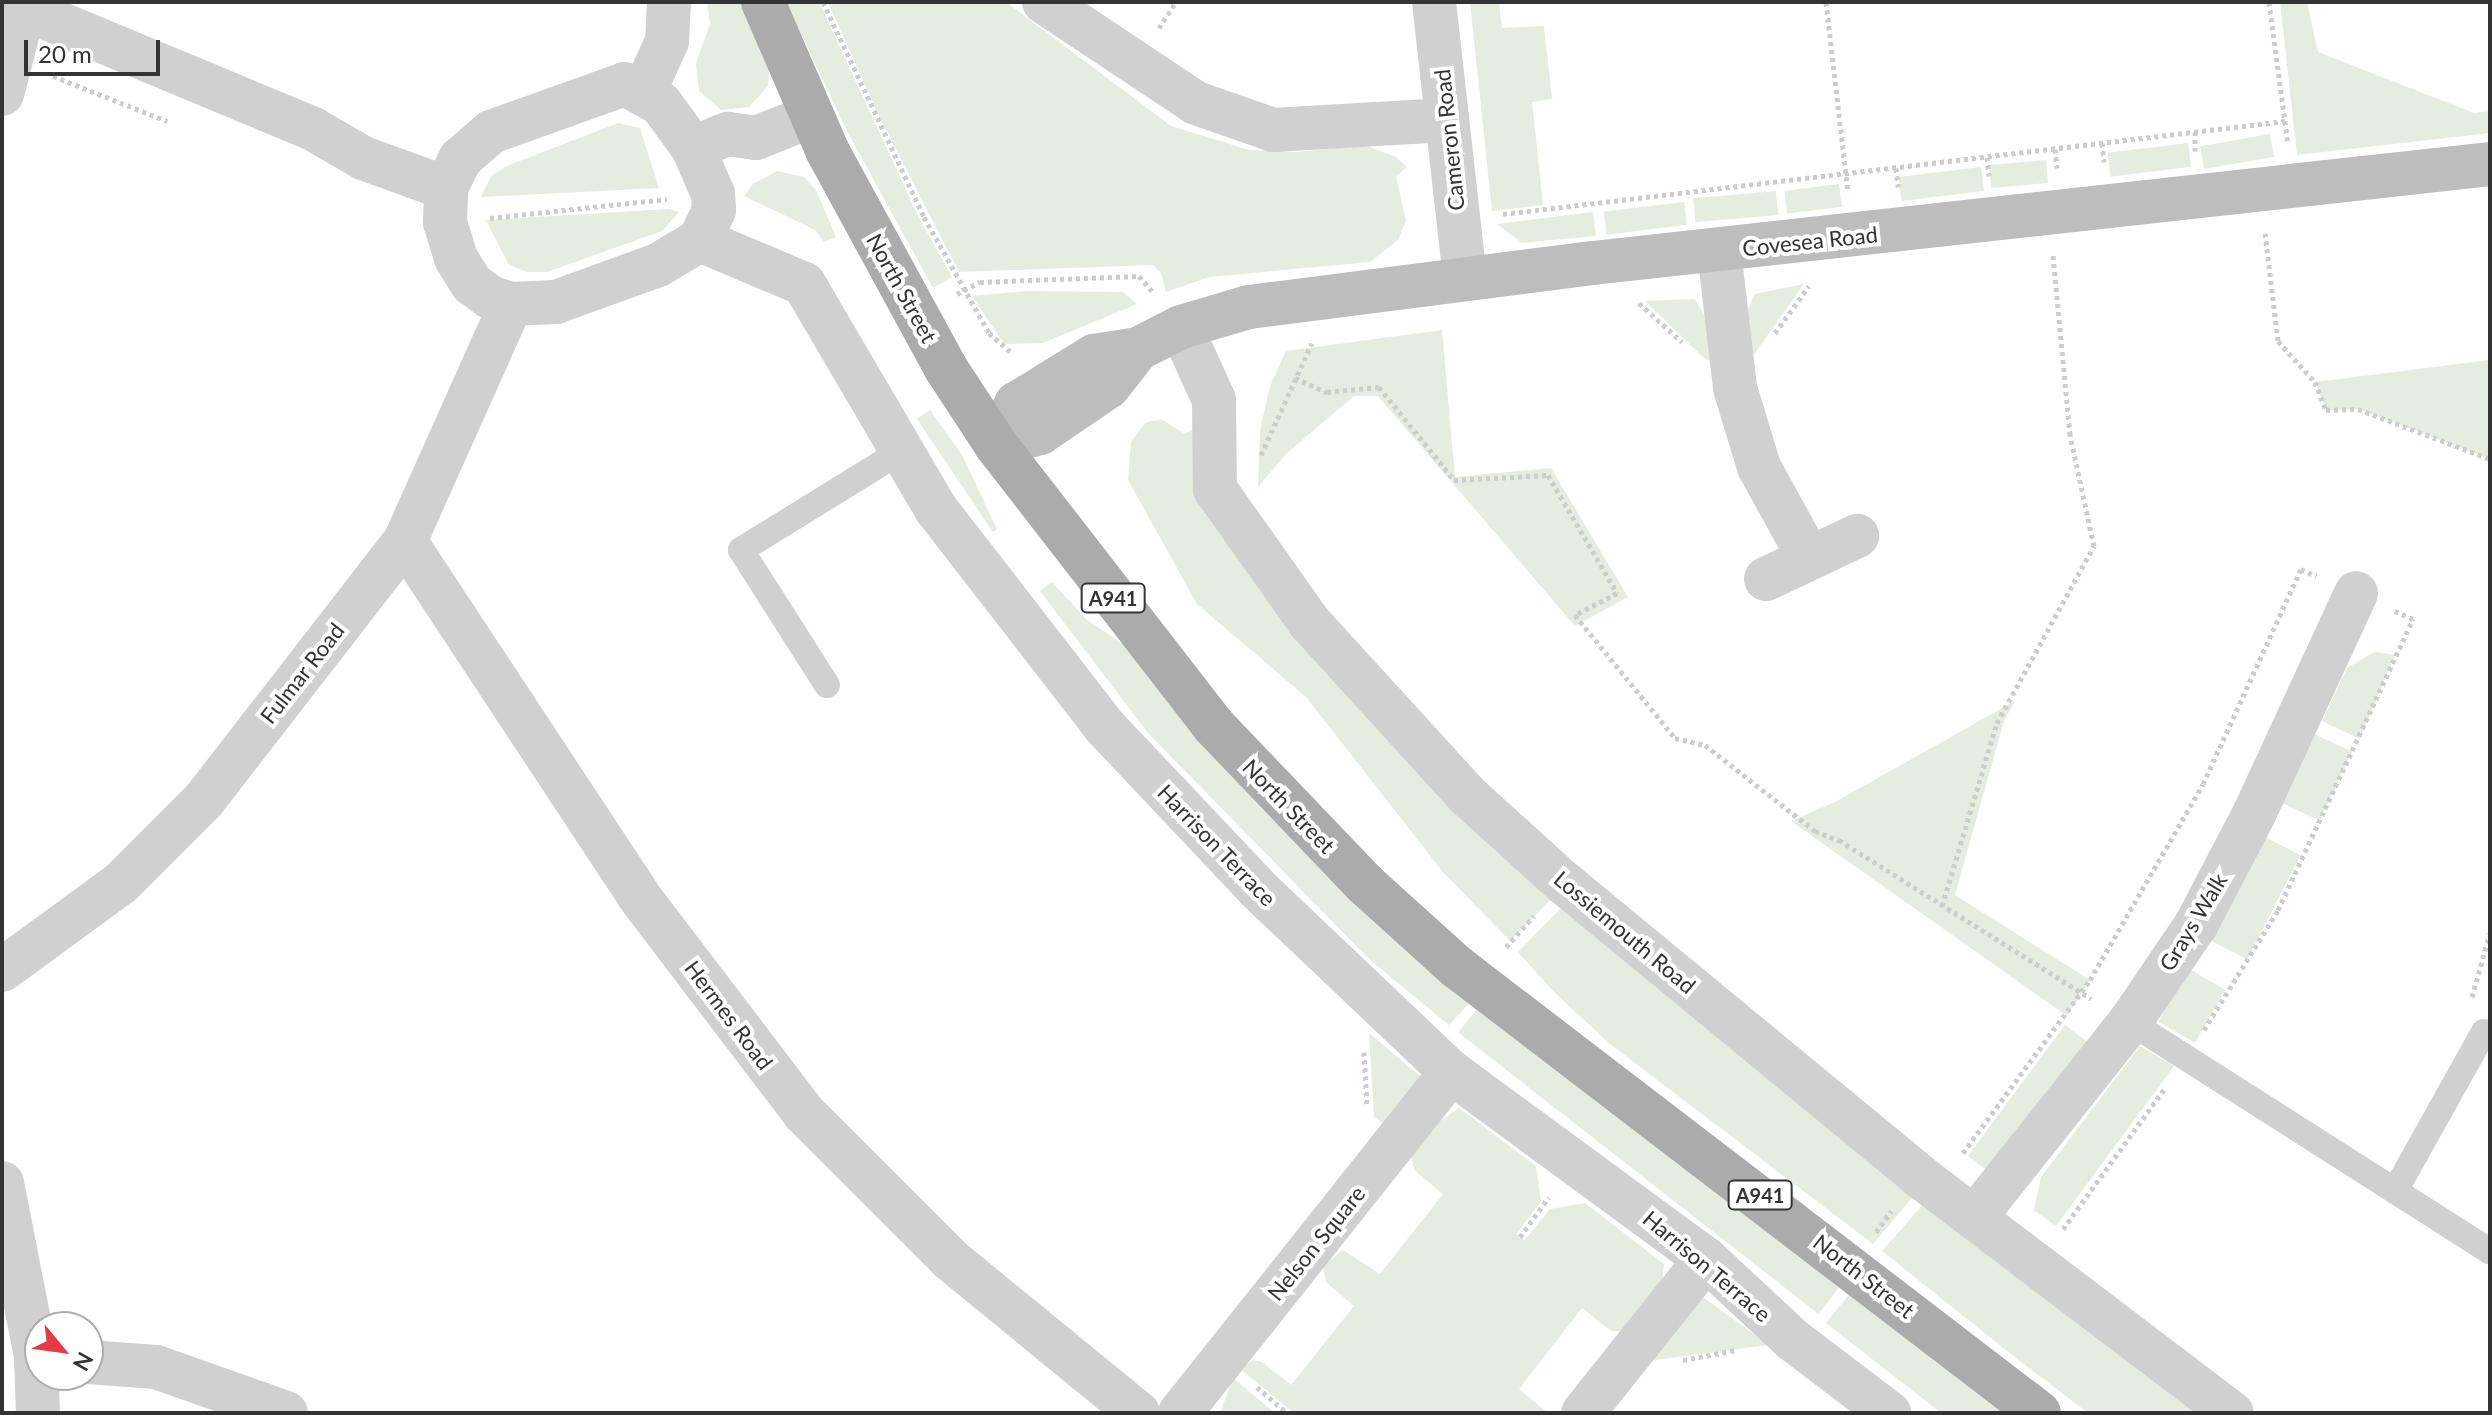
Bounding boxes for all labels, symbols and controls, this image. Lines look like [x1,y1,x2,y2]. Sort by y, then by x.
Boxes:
scale bar [28,24,164,74]
text: 20 m [38,39,92,68]
street label: Cameron Road [1428,68,1470,212]
street label: Covesea Road [1741,221,1879,261]
street label: North Street [861,229,943,347]
road number: A941 [1079,582,1147,614]
street label: Fulmar Road [254,617,350,729]
street label: North Street [1238,753,1340,859]
street label: Harrison Terrace [1152,779,1282,911]
street label: Lossiemouth Road [1549,865,1701,999]
street label: Grays Walk [2153,868,2233,976]
street label: Hermes Road [679,955,779,1075]
road number: A941 [1726,1179,1794,1211]
street label: Nelson Square [1262,1180,1370,1306]
street label: Harrison Terrace [1638,1205,1776,1327]
street label: North Street [1808,1228,1920,1324]
north arrow [24,1311,104,1391]
text: N [68,1348,100,1376]

